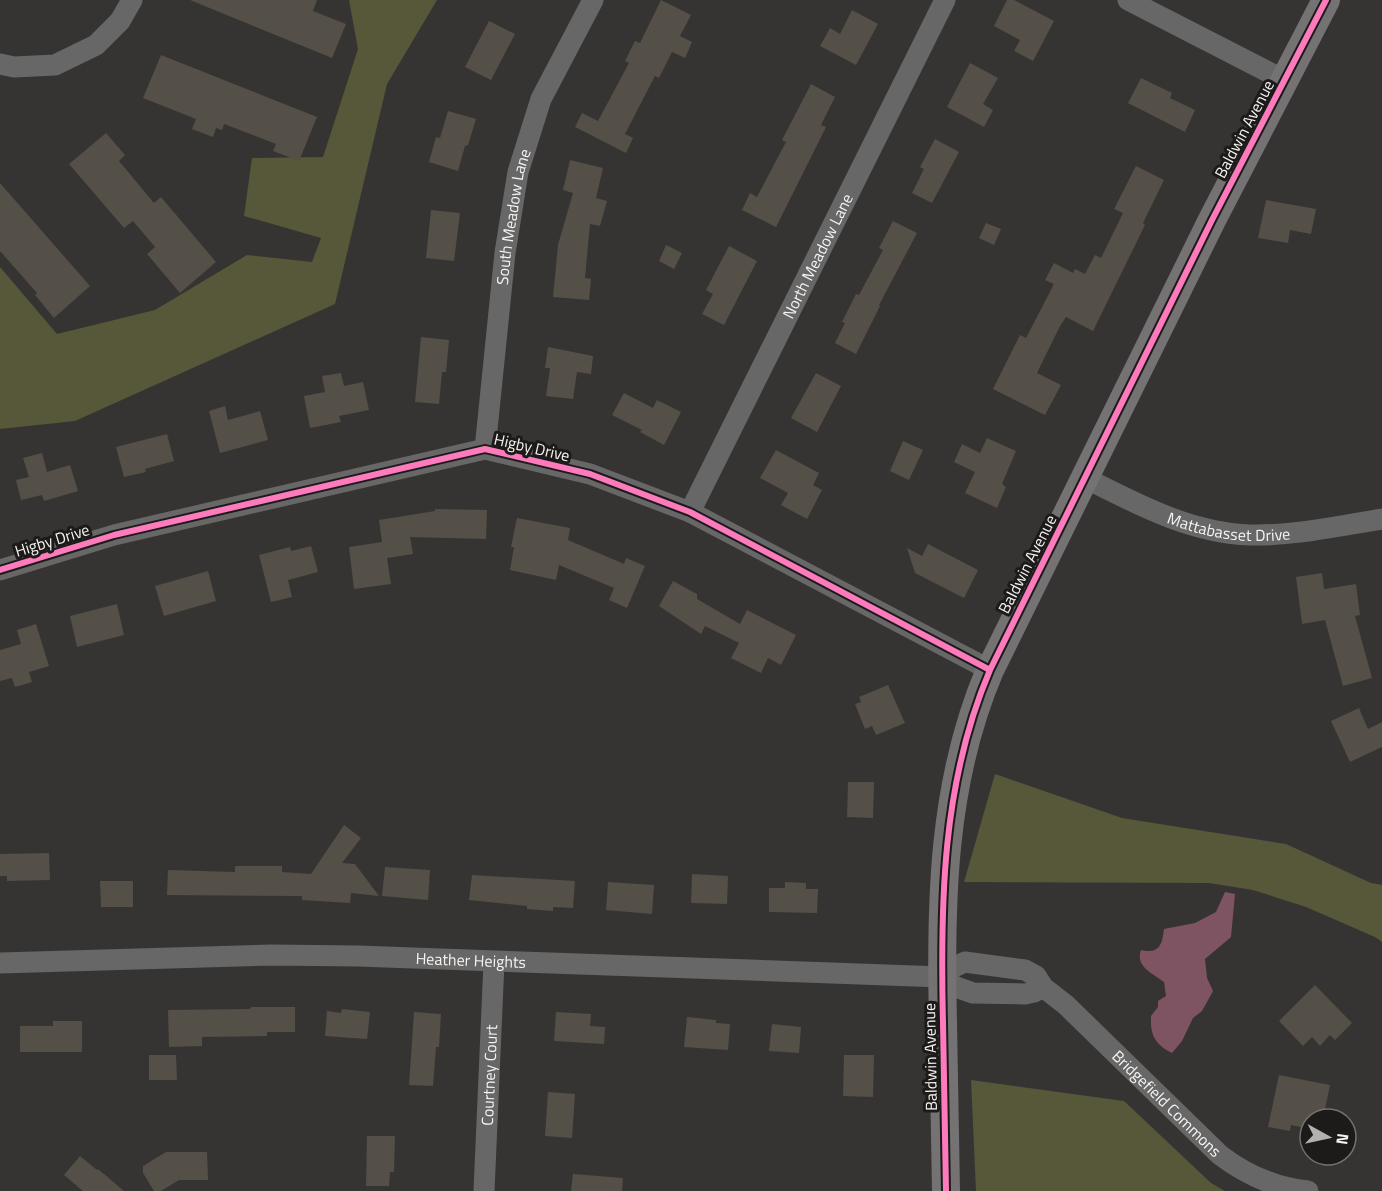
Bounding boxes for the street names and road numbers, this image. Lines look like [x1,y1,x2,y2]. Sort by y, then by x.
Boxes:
street label: Baldwin Avenue [1208,76,1280,182]
street label: South Meadow Lane [490,146,537,286]
street label: North Meadow Lane [776,189,859,323]
street label: Higby Drive [492,427,572,467]
street label: Mattabasset Drive [1164,506,1291,547]
street label: Baldwin Avenue [992,510,1062,618]
street label: Higby Drive [12,517,92,563]
street label: Heather Heights [415,946,526,974]
street label: Baldwin Avenue [917,1003,943,1111]
street label: Courtney Court [475,1024,503,1126]
street label: Bridgefield Commons [1107,1044,1227,1162]

